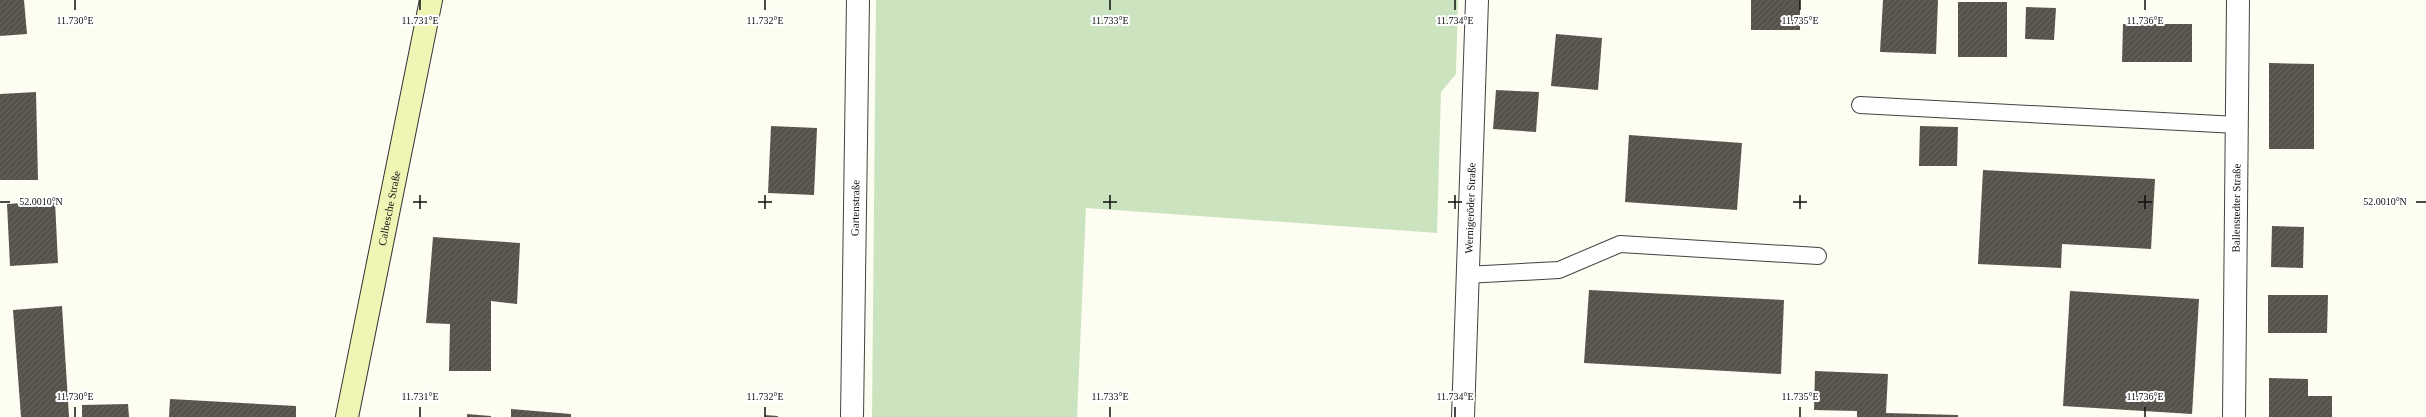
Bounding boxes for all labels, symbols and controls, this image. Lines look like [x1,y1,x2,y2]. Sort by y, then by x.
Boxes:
text: 11.730°E [56,15,94,26]
text: 11.731°E [401,15,439,26]
text: 11.732°E [746,15,784,26]
text: 11.733°E [1091,15,1129,26]
text: 11.734°E [1436,15,1474,26]
text: 11.735°E [1781,15,1819,26]
text: 11.736°E [2126,15,2164,26]
street label: Wernigeröder Straße [1462,162,1478,254]
street label: Ballenstedter Straße [2230,163,2242,253]
street label: Calbesche Straße [376,170,402,247]
street label: Gartenstraße [849,180,861,236]
text: 52.0010°N [19,196,63,207]
text: 52.0010°N [2363,196,2407,207]
text: 11.730°E [56,391,94,402]
text: 11.731°E [401,391,439,402]
text: 11.732°E [746,391,784,402]
text: 11.733°E [1091,391,1129,402]
text: 11.734°E [1436,391,1474,402]
text: 11.735°E [1781,391,1819,402]
text: 11.736°E [2126,391,2164,402]

